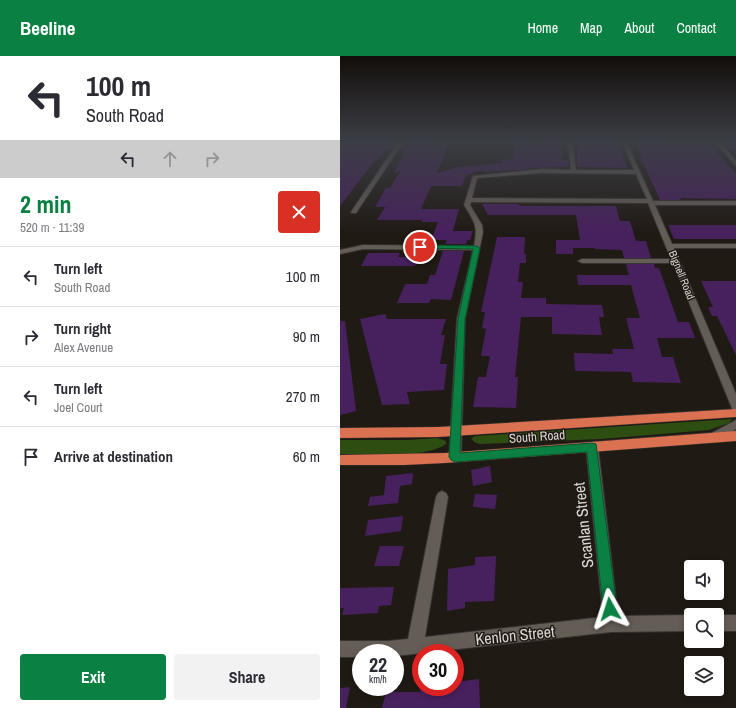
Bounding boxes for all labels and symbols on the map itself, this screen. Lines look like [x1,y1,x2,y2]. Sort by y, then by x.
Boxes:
pin [403,230,437,264]
street label: Bignell Road [666,248,698,302]
street label: South Road [508,426,566,447]
street label: Scanlan Street [568,481,598,569]
position arrow [589,588,631,630]
street label: Kenlon Street [474,620,556,650]
speed limit sign: 30 [412,644,464,696]

